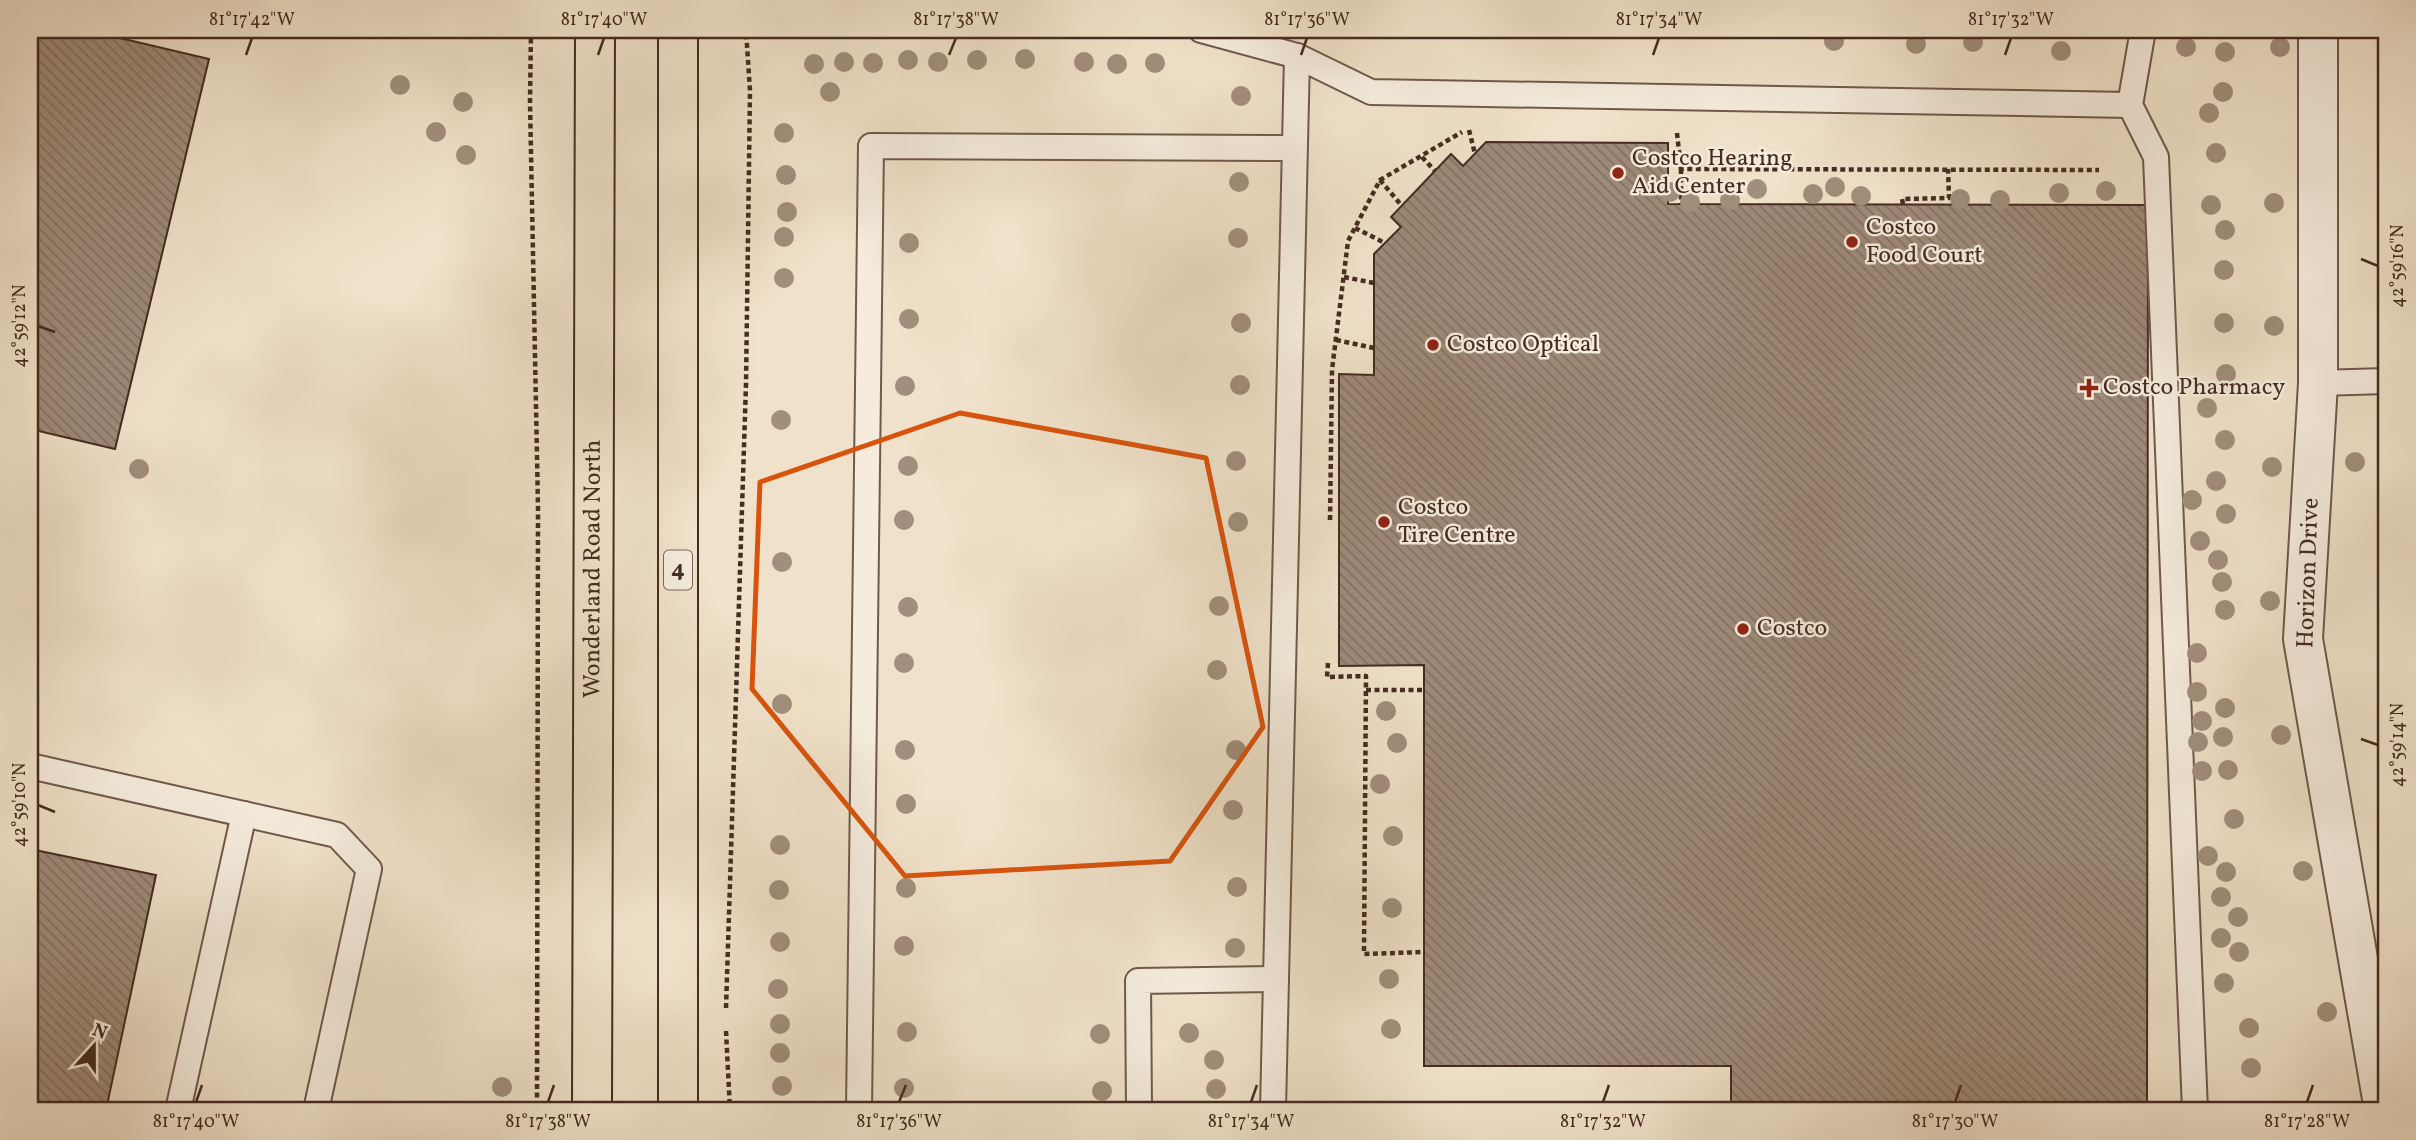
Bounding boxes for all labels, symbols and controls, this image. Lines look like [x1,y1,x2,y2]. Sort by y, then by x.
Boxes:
text: 81°17'42"W [209,8,295,33]
text: 81°17'40"W [561,8,647,33]
text: 81°17'38"W [913,8,999,33]
text: 81°17'36"W [1264,8,1350,33]
text: 81°17'34"W [1616,8,1702,33]
text: 81°17'32"W [1968,8,2054,33]
place label: Costco Hearing Aid Center [1632,142,1792,204]
marker: Costco Hearing Aid Center [1610,165,1626,181]
place label: Costco Food Court [1866,211,1983,273]
text: 42°59'16"N [2386,224,2411,308]
marker: Costco Food Court [1844,234,1860,250]
text: 42°59'12"N [8,284,33,368]
place label: Costco Optical [1447,328,1599,362]
marker: Costco Optical [1425,337,1441,353]
place label: Costco Pharmacy [2103,371,2285,405]
marker: Costco Pharmacy [2081,380,2097,396]
street label: Wonderland Road North [576,440,611,698]
place label: Costco Tire Centre [1398,491,1516,553]
street label: Horizon Drive [2289,497,2329,649]
marker: Costco Tire Centre [1376,514,1392,530]
road number: 4 [664,550,692,590]
place label: Costco [1757,612,1827,646]
marker: Costco [1735,621,1751,637]
text: 42°59'14"N [2386,703,2411,787]
text: 42°59'10"N [8,763,33,847]
north arrow [60,1010,130,1080]
text: N [88,1017,111,1047]
text: 81°17'40"W [153,1110,239,1135]
text: 81°17'38"W [505,1110,591,1135]
text: 81°17'36"W [856,1110,942,1135]
text: 81°17'34"W [1208,1110,1294,1135]
text: 81°17'32"W [1560,1110,1646,1135]
text: 81°17'30"W [1912,1110,1998,1135]
text: 81°17'28"W [2264,1110,2350,1135]

